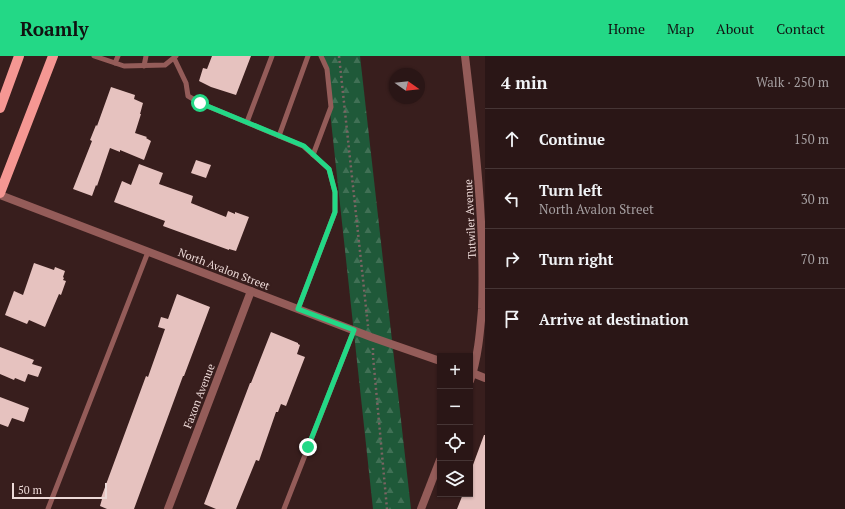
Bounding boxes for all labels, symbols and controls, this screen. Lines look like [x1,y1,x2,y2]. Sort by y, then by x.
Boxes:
text: Roamly [20,16,89,41]
text: Home [608,19,645,38]
text: Map [667,19,694,38]
text: About [716,19,754,38]
text: Contact [776,19,825,38]
north arrow [389,68,425,104]
text: 4 min [501,71,548,94]
text: Walk · 250 m [756,73,829,91]
route start [191,94,209,112]
icon: ahead [501,128,523,150]
text: Continue [539,129,605,149]
text: 150 m [794,130,829,148]
street label: Tutwiler Avenue [461,178,479,259]
text: Turn left [539,180,603,200]
icon: left [501,188,523,210]
text: 30 m [801,190,829,208]
text: North Avalon Street [539,200,654,218]
street label: North Avalon Street [176,245,272,293]
icon: right [501,248,523,270]
text: Turn right [539,249,614,269]
text: 70 m [801,250,829,268]
icon: arrive [501,308,523,330]
text: Arrive at destination [539,309,689,329]
map controls [437,353,473,497]
button: + [437,353,473,389]
street label: Faxon Avenue [180,361,218,430]
button: − [437,389,473,425]
button: locate [437,425,473,461]
route end [299,438,317,456]
button: layers [437,461,473,497]
scale bar [12,481,107,500]
text: 50 m [18,483,42,497]

